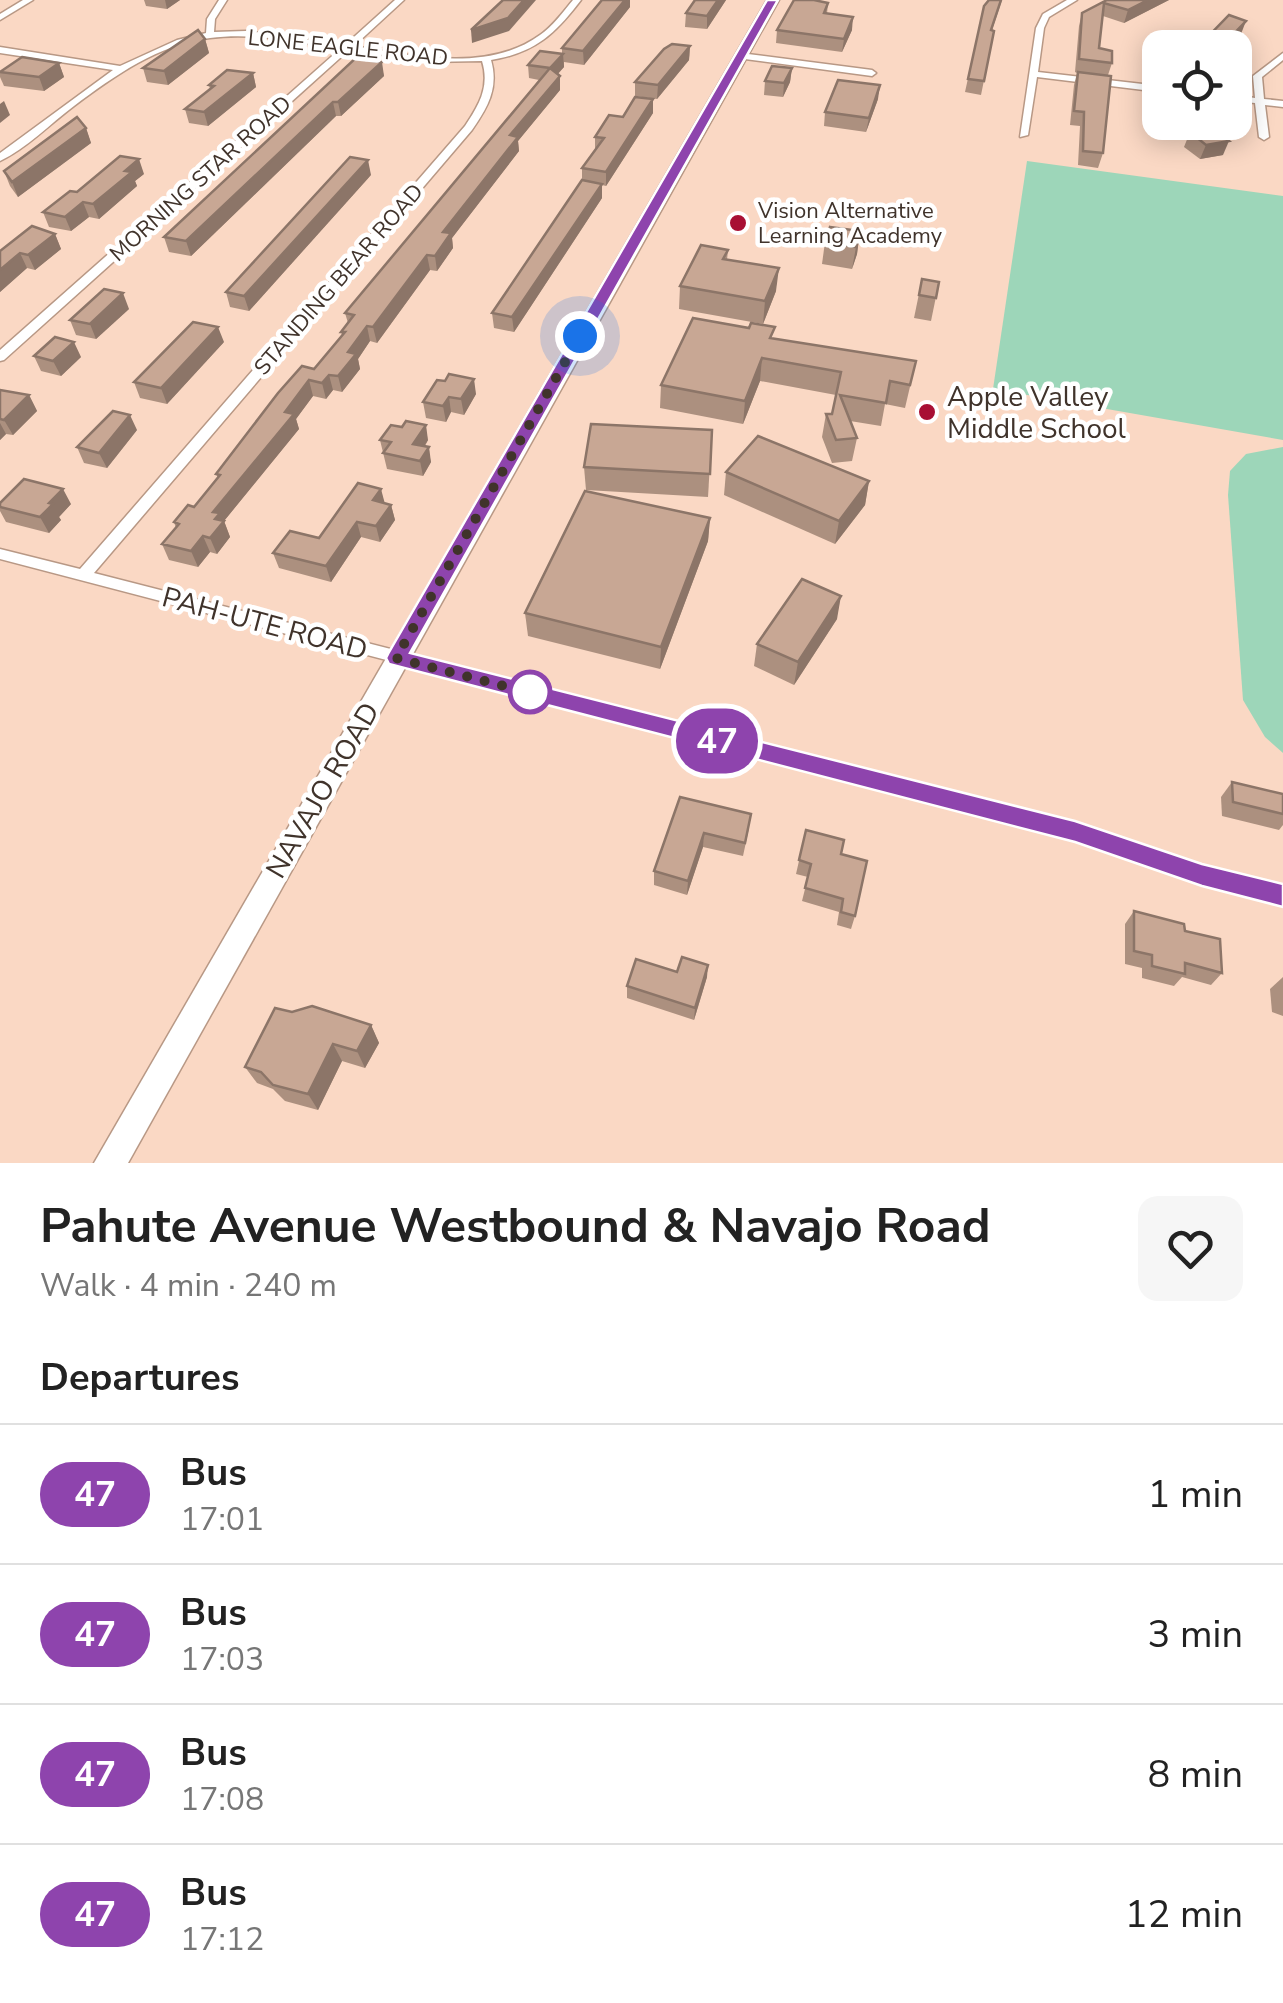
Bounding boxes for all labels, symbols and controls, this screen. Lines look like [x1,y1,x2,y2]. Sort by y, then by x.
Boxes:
street label: LONE EAGLE ROAD [246,23,449,73]
map controls [1142,30,1252,140]
button: locate [1142,30,1252,140]
street label: MORNING STAR ROAD [103,89,298,269]
street label: STANDING BEAR ROAD [247,178,430,382]
place label: Vision Alternative Learning Academy [757,196,943,251]
marker: Vision Alternative Learning Academy [727,212,749,234]
your location [555,311,605,361]
place label: Apple Valley Middle School [947,378,1127,448]
marker: Apple Valley Middle School [916,401,938,423]
street label: PAH-UTE ROAD [158,578,372,670]
unlabelled marker [509,671,551,713]
street label: NAVAJO ROAD [257,696,389,885]
line badge: 47 [672,708,762,774]
text: 47 [696,718,738,765]
text: Pahute Avenue Westbound & Navajo Road [40,1193,991,1259]
button: heart [1138,1196,1243,1301]
text: Walk · 4 min · 240 m [40,1264,337,1307]
text: Departures [40,1352,239,1403]
text: Bus [180,1447,247,1498]
text: 1 min [1148,1469,1243,1520]
text: 47 [74,1471,116,1518]
text: 17:01 [180,1498,264,1541]
text: Bus [180,1587,247,1638]
text: 3 min [1148,1609,1243,1660]
text: 47 [74,1611,116,1658]
text: 17:03 [180,1638,264,1681]
text: Bus [180,1727,247,1778]
text: 8 min [1148,1749,1243,1800]
text: 47 [74,1751,116,1798]
text: 17:08 [180,1778,264,1821]
text: Bus [180,1867,247,1918]
text: 12 min [1125,1889,1243,1940]
text: 47 [74,1891,116,1938]
text: 17:12 [180,1918,264,1961]

